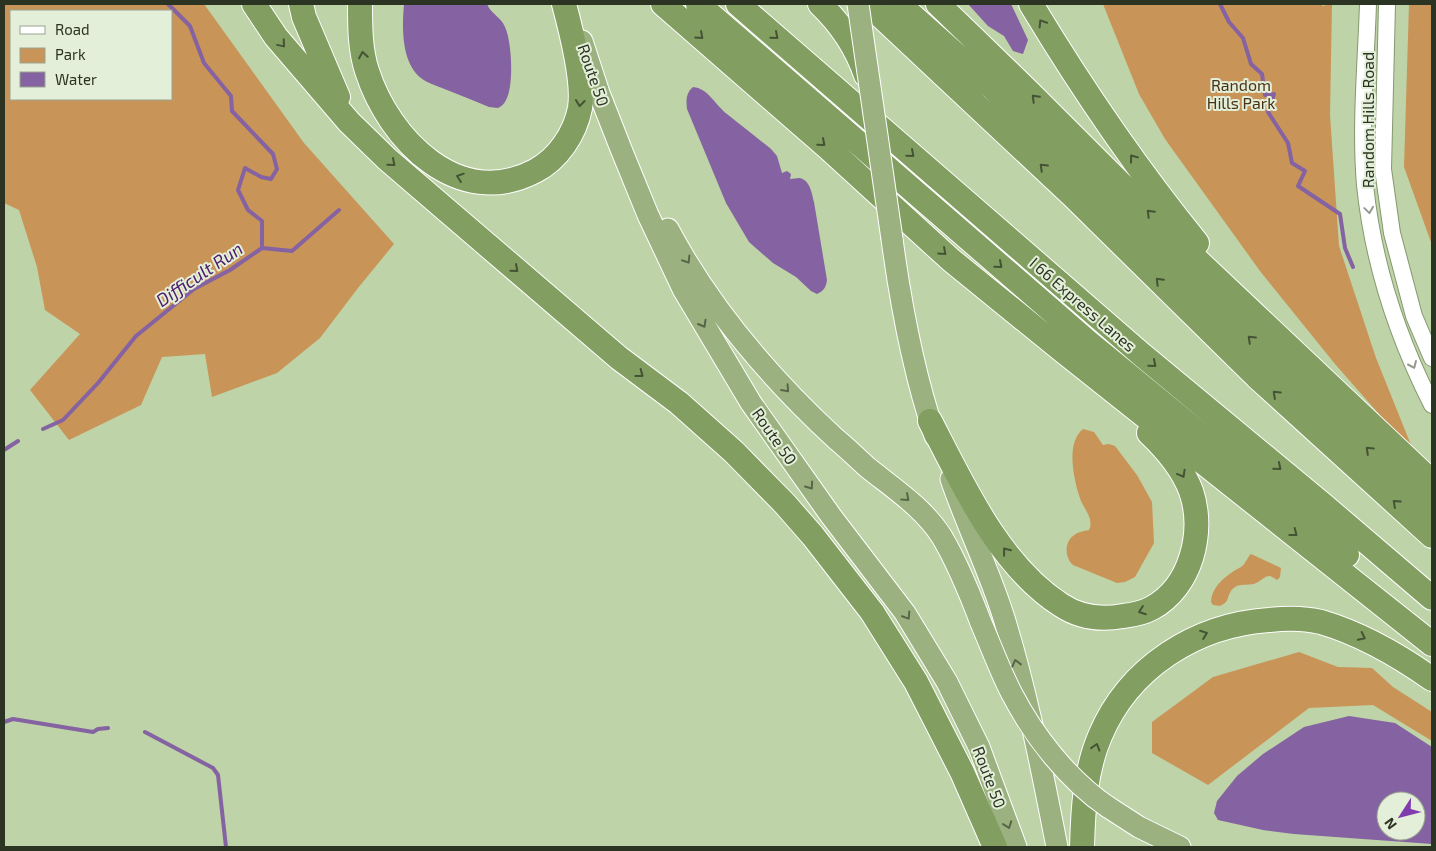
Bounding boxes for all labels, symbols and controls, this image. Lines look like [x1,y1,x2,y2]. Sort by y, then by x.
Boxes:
legend [10,10,172,100]
one-way arrow [1039,19,1049,28]
text: Road [55,20,90,38]
one-way arrow [694,30,703,39]
one-way arrow [770,30,779,39]
one-way arrow [277,38,286,47]
street label: Route 50 [575,41,613,109]
text: Park [55,45,86,63]
one-way arrow [359,51,369,59]
street label: Random Hills Road [1358,52,1377,188]
text: Water [55,70,97,88]
park label: Random Hills Park [1207,75,1275,112]
one-way arrow [1032,95,1041,104]
one-way arrow [575,100,586,108]
one-way arrow [817,137,826,146]
one-way arrow [905,148,914,157]
one-way arrow [1130,155,1138,164]
one-way arrow [386,157,395,166]
one-way arrow [1039,164,1048,173]
one-way arrow [456,173,464,183]
one-way arrow [1363,206,1374,214]
one-way arrow [1146,210,1155,219]
water label: Difficult Run [151,237,247,311]
one-way arrow [937,246,946,255]
street label: I 66 Express Lanes [1026,253,1140,355]
one-way arrow [680,255,690,264]
one-way arrow [994,259,1003,268]
one-way arrow [509,264,518,272]
one-way arrow [1156,278,1165,287]
one-way arrow [696,318,706,327]
one-way arrow [1248,336,1257,345]
one-way arrow [1147,358,1156,367]
one-way arrow [1407,360,1417,369]
one-way arrow [634,368,643,376]
one-way arrow [780,383,789,392]
one-way arrow [1272,391,1281,400]
street label: Route 50 [749,404,801,468]
one-way arrow [1366,447,1375,456]
one-way arrow [1272,462,1281,471]
one-way arrow [1175,468,1185,477]
one-way arrow [804,480,813,490]
one-way arrow [900,492,909,501]
one-way arrow [1392,500,1401,509]
one-way arrow [1288,528,1297,536]
one-way arrow [1003,548,1011,557]
one-way arrow [1139,605,1147,615]
one-way arrow [901,610,910,620]
one-way arrow [1200,630,1208,640]
one-way arrow [1357,631,1366,641]
one-way arrow [1011,659,1022,668]
street label: Route 50 [970,743,1010,811]
one-way arrow [1090,744,1100,752]
north arrow [1376,791,1426,841]
text: N [1380,815,1400,833]
one-way arrow [1002,820,1012,829]

